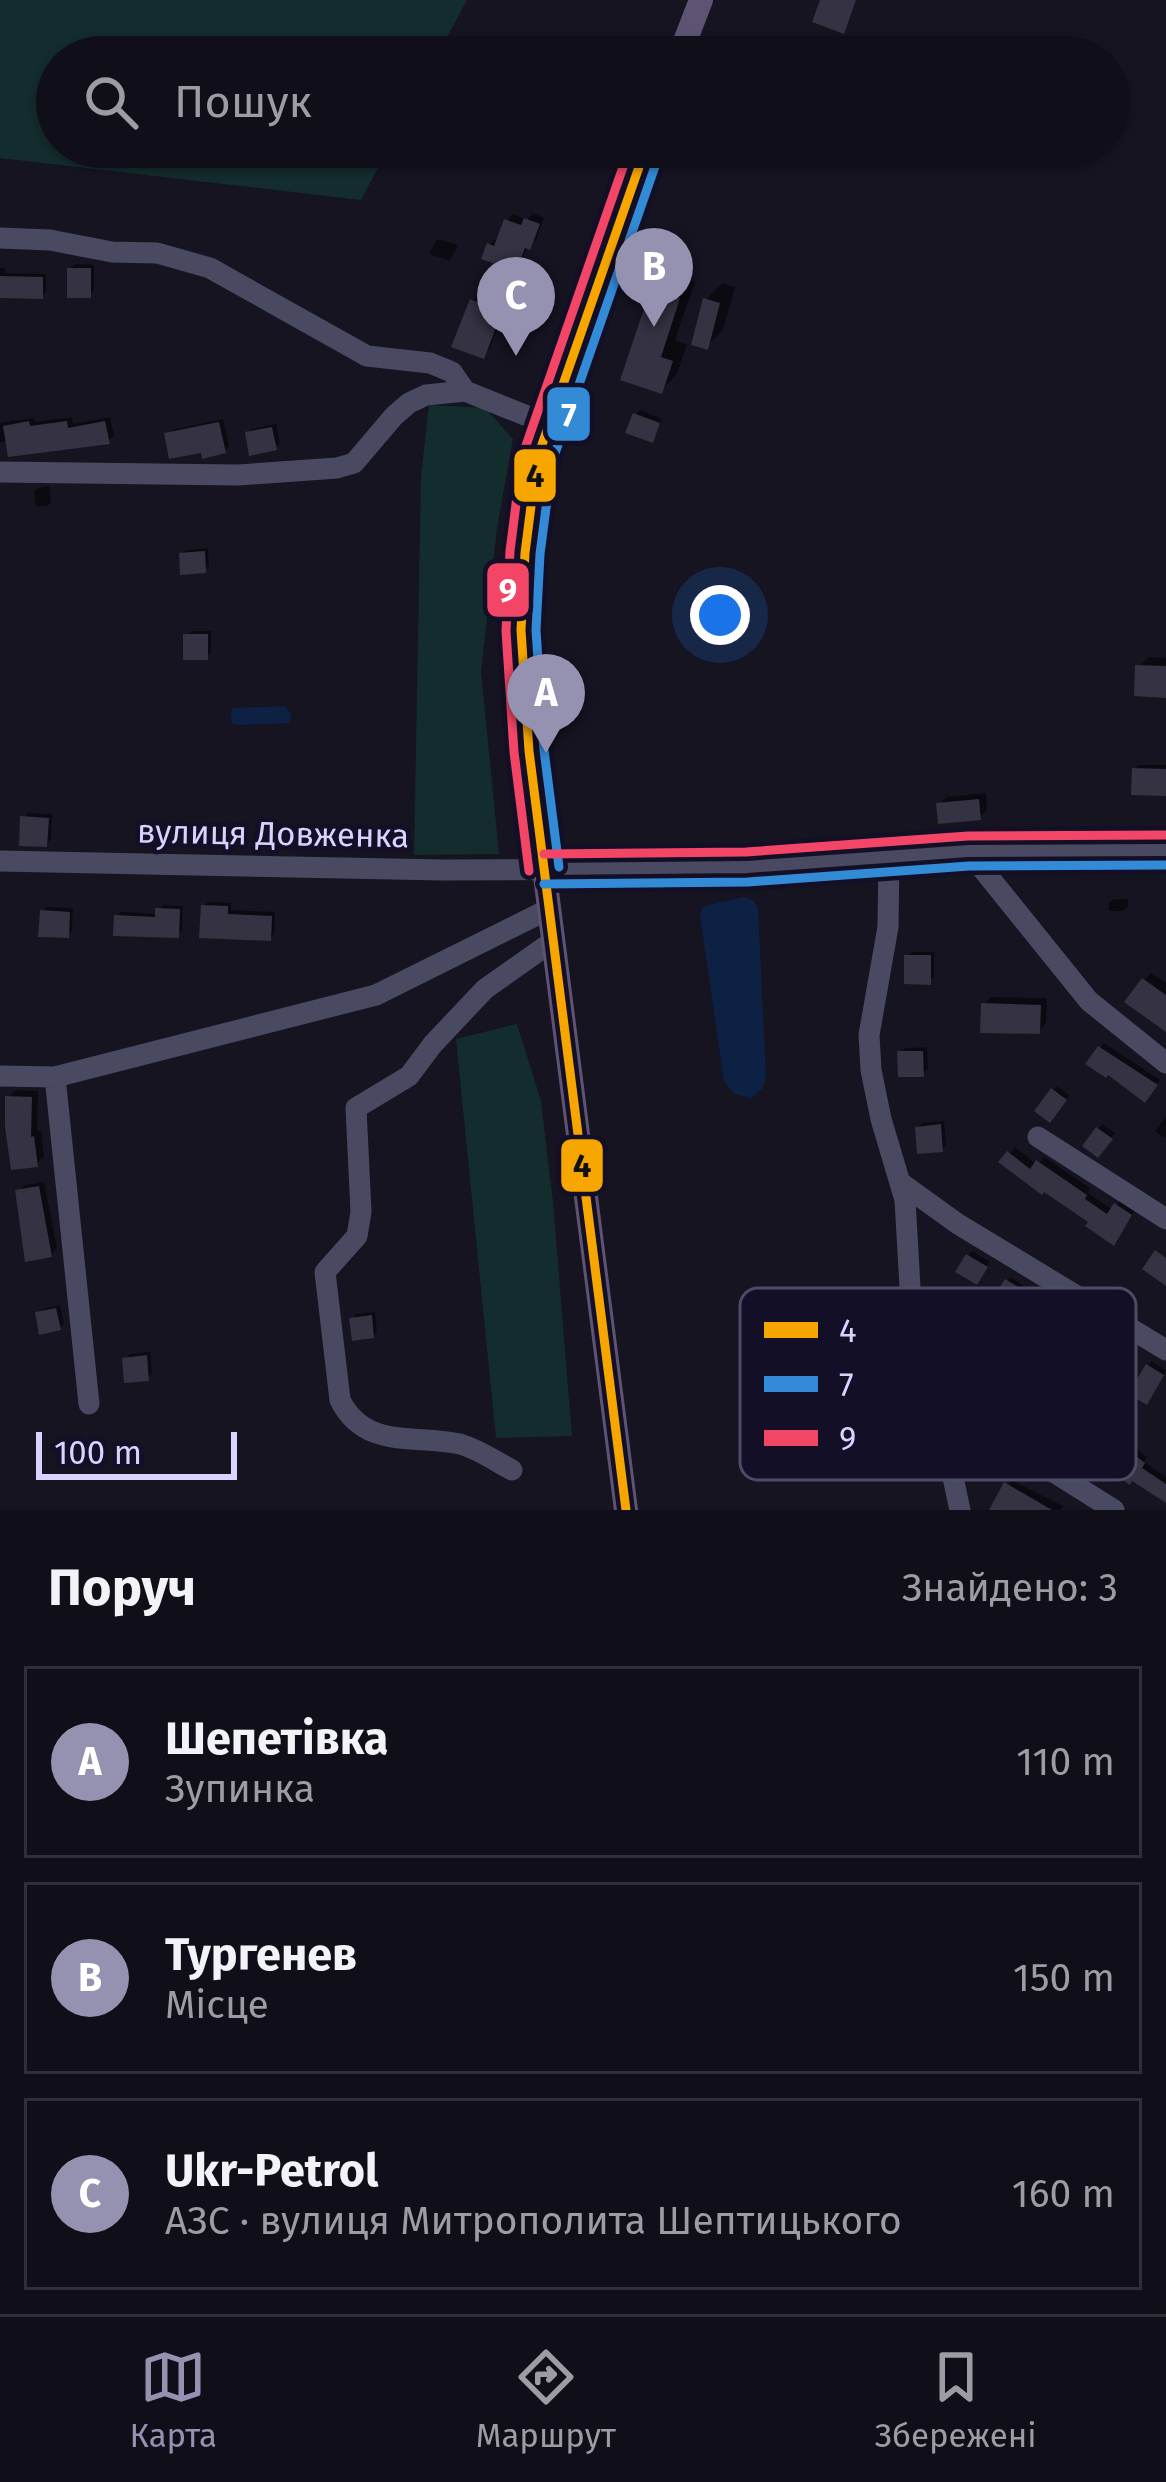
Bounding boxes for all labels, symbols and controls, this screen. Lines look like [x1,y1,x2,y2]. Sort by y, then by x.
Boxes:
search box [36,36,1130,168]
icon: search [78,69,144,135]
text: Пошук [174,75,312,129]
pin: B [615,228,693,327]
pin: C [477,257,555,356]
line badge: 7 [545,385,592,443]
text: 7 [561,395,577,435]
line badge: 4 [512,447,558,504]
text: 4 [526,456,544,496]
line badge: 9 [485,561,531,619]
text: 9 [499,571,517,611]
your location [690,585,750,645]
pin: A [507,654,585,753]
street label: вулиця Довженка [137,812,409,856]
line badge: 4 [559,1137,605,1194]
text: 4 [573,1146,591,1186]
legend [740,1288,1136,1480]
text: 4 [839,1311,857,1351]
text: 7 [839,1365,854,1405]
text: 9 [839,1419,856,1459]
scale bar [36,1426,237,1479]
text: 100 m [54,1433,142,1473]
text: Поруч [48,1557,196,1619]
text: Знайдено: 3 [902,1565,1118,1611]
text: Шепетівка [165,1712,388,1766]
text: A [78,1739,102,1785]
text: 110 m [1016,1739,1115,1785]
text: Зупинка [165,1766,315,1812]
text: Тургенев [165,1928,357,1982]
text: B [78,1955,102,2001]
text: 150 m [1013,1955,1115,2001]
text: Місце [165,1982,269,2028]
text: Ukr-Petrol [165,2144,378,2198]
text: C [79,2171,101,2217]
text: 160 m [1012,2171,1115,2217]
text: АЗС · вулиця Митрополита Шептицького [165,2198,902,2244]
tab: Карта [129,2344,217,2456]
tab: Маршрут [476,2344,616,2456]
tab: Збережені [875,2344,1037,2456]

